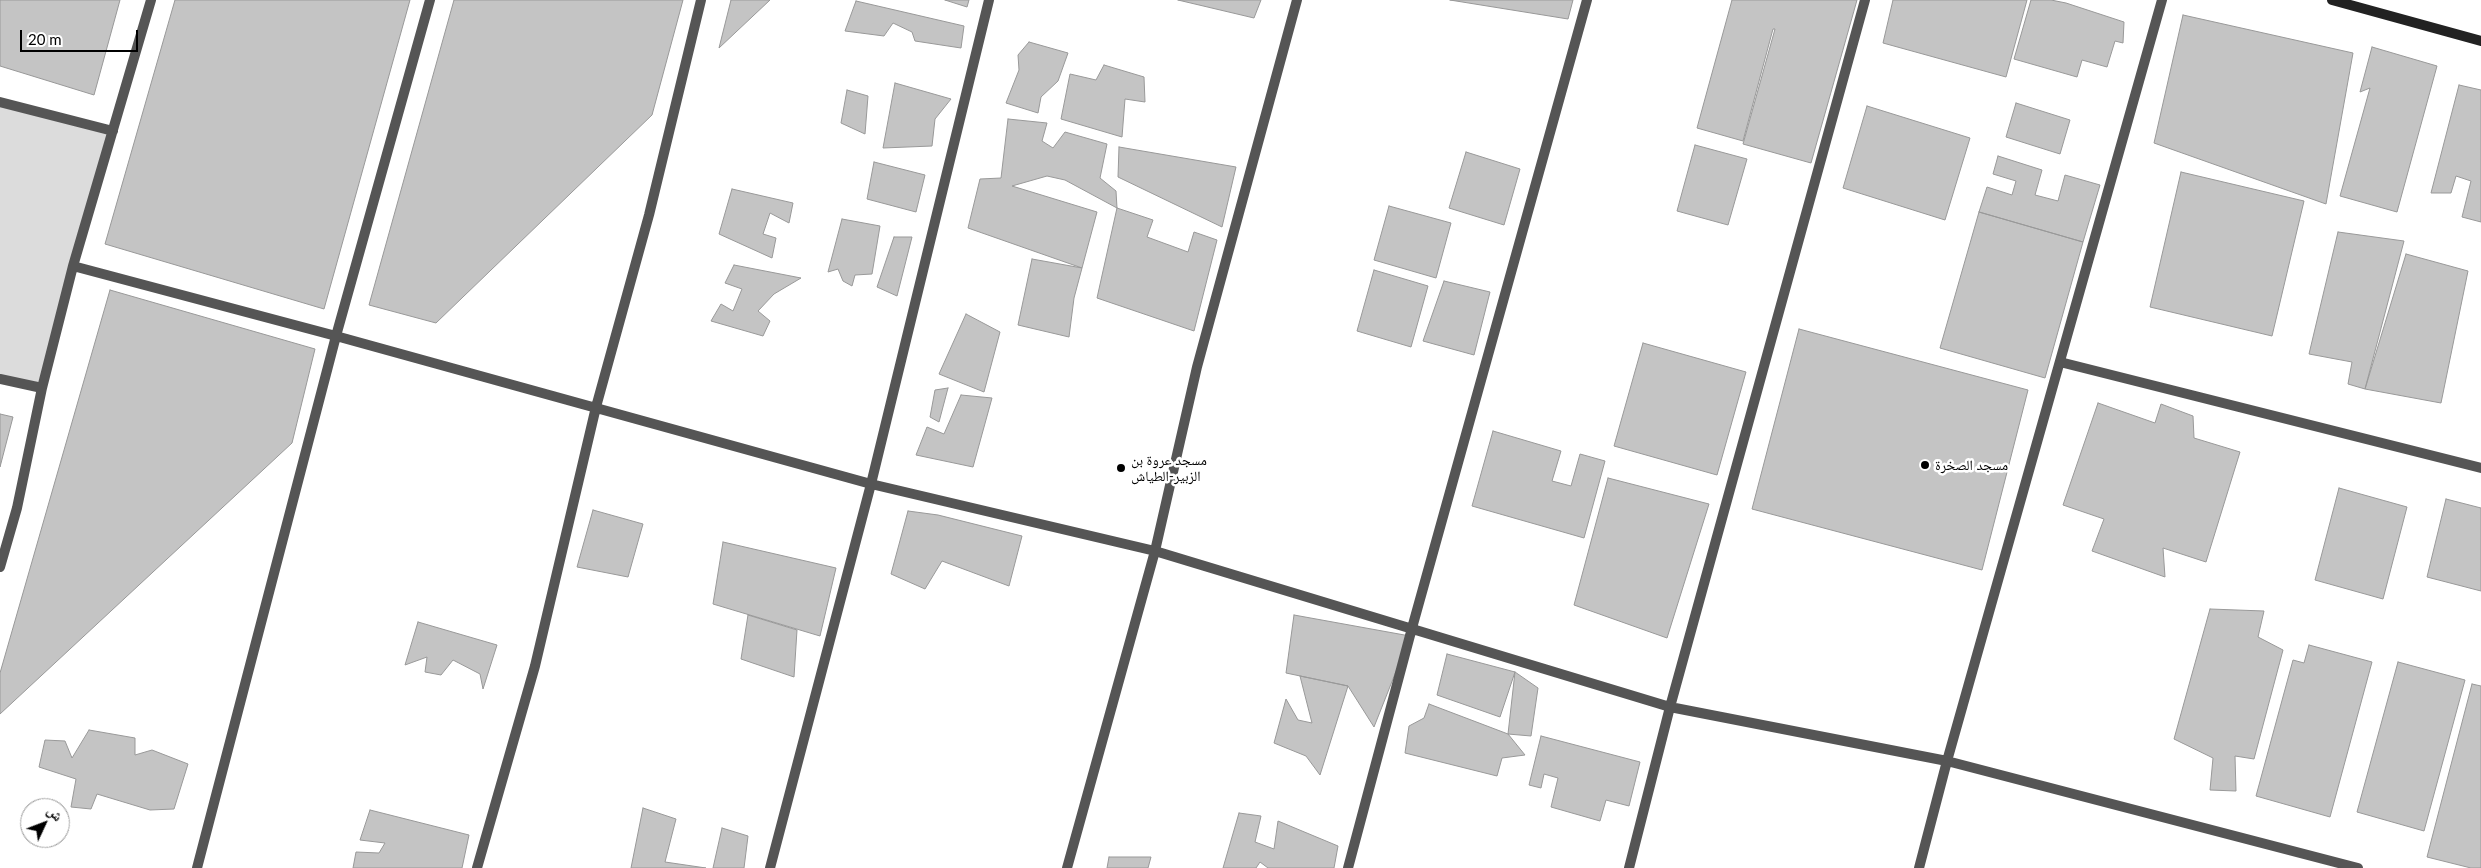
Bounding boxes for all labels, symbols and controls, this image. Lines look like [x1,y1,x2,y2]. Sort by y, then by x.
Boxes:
scale bar [22,20,140,52]
text: 20 m [28,30,62,48]
place label: مسجد عروة بن الزبير-الطياش [1131,452,1207,484]
place label: مسجد الصخرة [1935,457,2008,473]
marker: مسجد الصخرة [1919,459,1931,471]
marker: مسجد عروة بن الزبير-الطياش [1115,462,1127,474]
north arrow [20,798,70,848]
text: ش [44,802,67,824]

